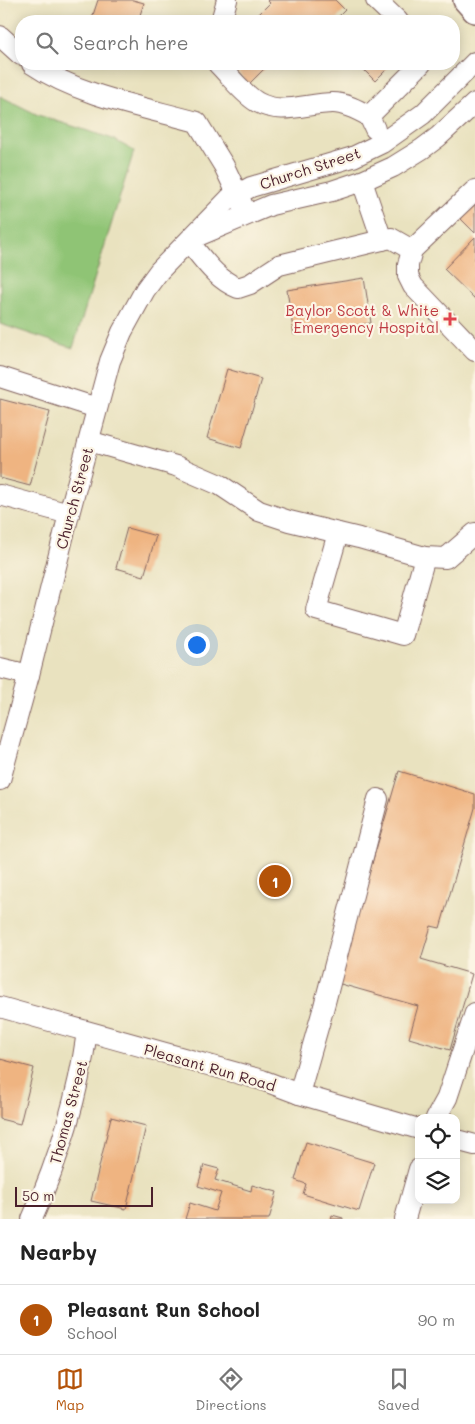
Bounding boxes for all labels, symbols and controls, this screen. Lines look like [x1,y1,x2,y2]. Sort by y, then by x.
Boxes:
search box [15,15,460,70]
icon: search [33,29,61,57]
text: Search here [73,30,189,55]
street label: Church Street [257,142,363,194]
place label: Baylor Scott & White Emergency Hospital [286,300,439,337]
marker: Baylor Scott & White Emergency Hospital [443,312,457,326]
street label: Church Street [51,445,97,551]
your location [184,632,210,658]
pin: 1 [259,862,291,900]
street label: Pleasant Run Road [142,1039,278,1095]
street label: Thomas Street [45,1058,91,1166]
map controls [415,1114,460,1204]
button: locate [415,1114,460,1159]
button: layers [415,1159,460,1204]
scale bar [15,1184,152,1207]
text: 50 m [22,1186,54,1205]
text: Nearby [20,1238,97,1265]
text: Pleasant Run School [67,1297,260,1322]
text: 1 [32,1309,40,1330]
text: 90 m [418,1309,455,1330]
text: School [67,1322,117,1343]
tab: Map [56,1365,84,1414]
tab: Directions [195,1365,267,1414]
tab: Saved [378,1365,419,1414]

